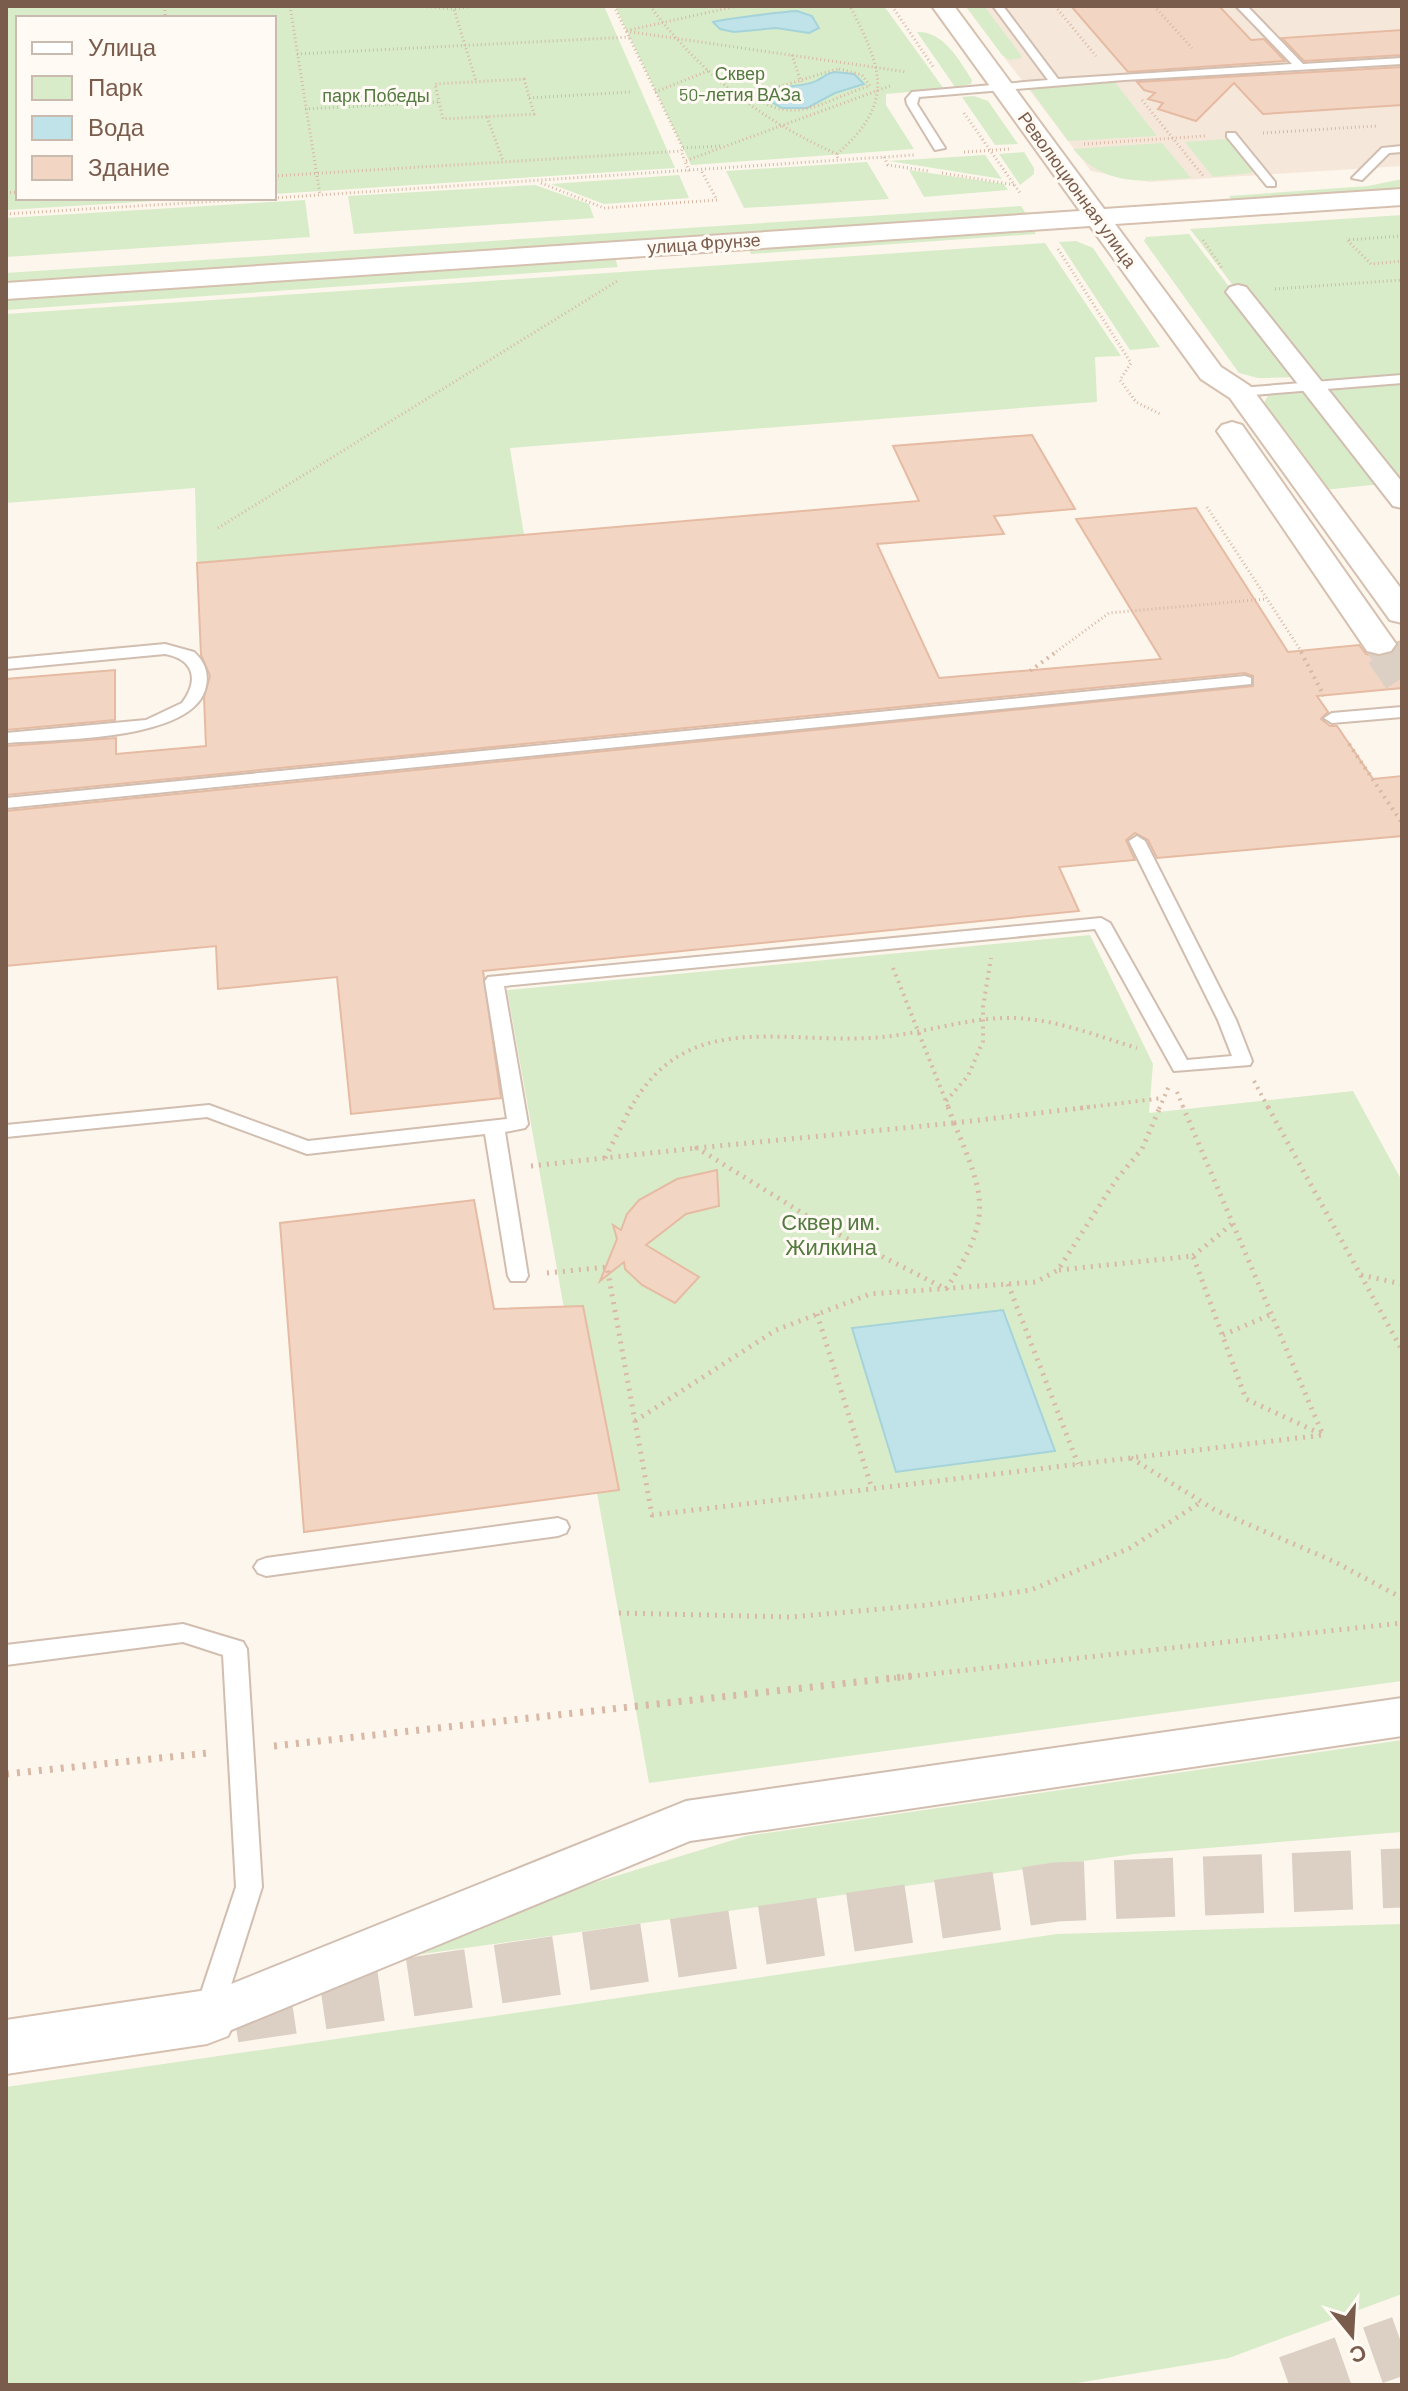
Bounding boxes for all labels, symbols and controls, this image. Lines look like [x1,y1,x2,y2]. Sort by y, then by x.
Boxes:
legend [16,16,276,200]
text: Улица [88,32,157,61]
park label: Сквер 50-летия ВАЗа [679,62,802,105]
text: Парк [88,72,143,101]
park label: парк Победы [322,84,430,106]
street label: Революционная улица [1014,107,1142,272]
text: Вода [88,112,145,141]
text: Здание [88,152,170,181]
street label: улица Фрунзе [647,228,761,258]
park label: Сквер им. Жилкина [781,1208,881,1259]
north arrow [1312,2295,1392,2375]
text: С [1347,2340,1370,2370]

